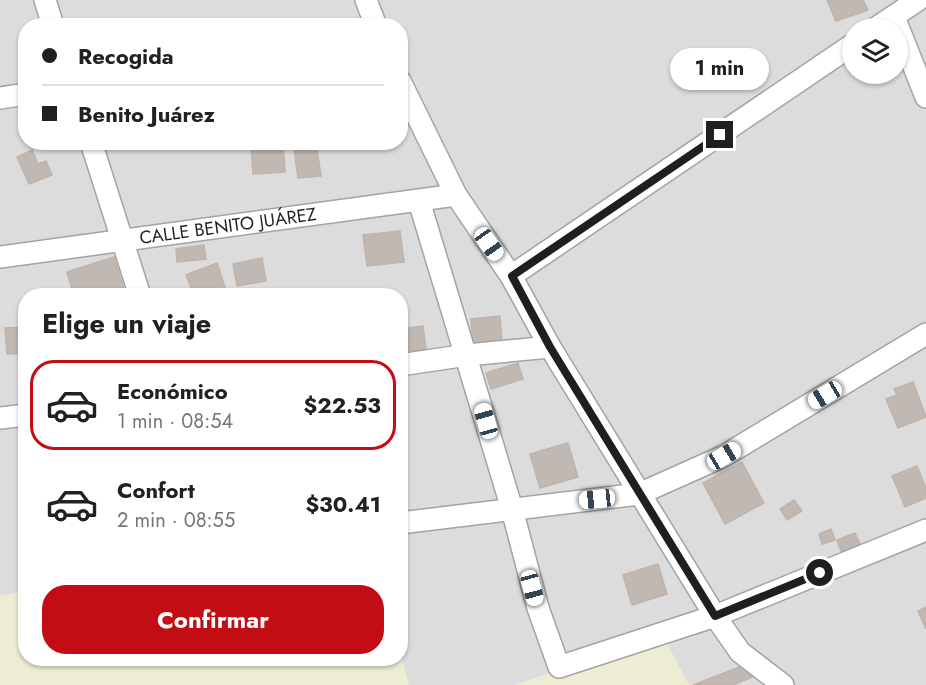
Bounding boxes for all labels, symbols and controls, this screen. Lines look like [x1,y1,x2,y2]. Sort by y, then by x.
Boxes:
map controls [842,18,908,84]
button: layers [842,18,908,84]
text: Recogida [78,40,174,72]
callout: 1 min [670,48,770,90]
text: 1 min [695,54,744,83]
text: Benito Juárez [78,98,215,130]
route end [706,121,733,148]
street label: CALLE BENITO JUÁREZ [138,201,318,251]
car [471,224,507,264]
text: Elige un viaje [42,304,211,343]
text: Económico [117,375,228,407]
icon: car [45,378,99,432]
car [805,378,845,412]
text: $22.53 [304,389,381,421]
car [472,401,500,441]
text: 1 min · 08:54 [117,407,233,436]
car [704,439,744,473]
text: Confort [117,474,195,506]
icon: car [45,477,99,531]
text: $30.41 [305,488,381,520]
car [578,488,616,510]
text: 2 min · 08:55 [117,506,235,535]
route start [806,559,833,586]
car [519,568,545,608]
button: Confirmar [42,585,384,654]

